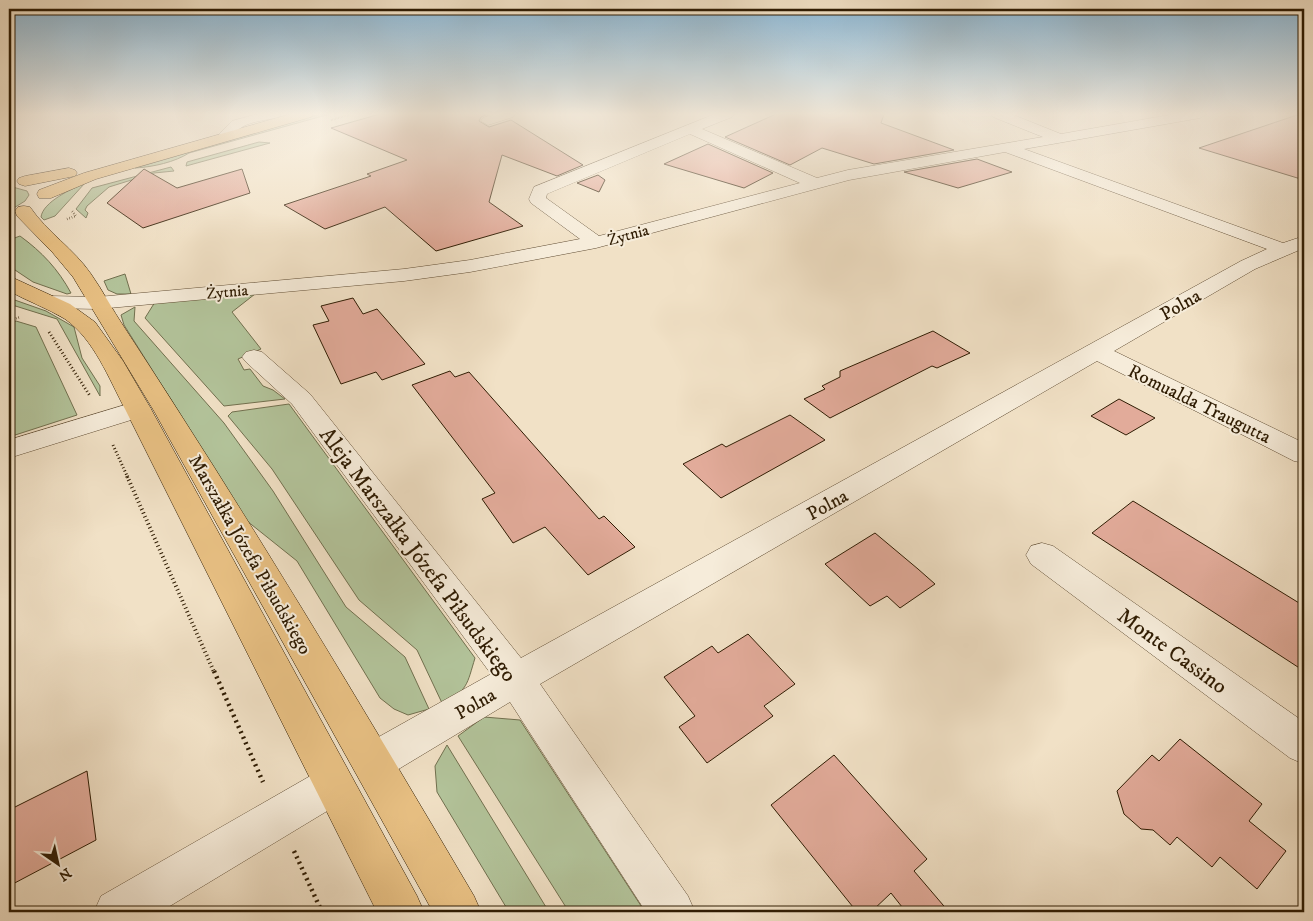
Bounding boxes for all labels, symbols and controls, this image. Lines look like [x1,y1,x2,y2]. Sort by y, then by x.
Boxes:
street label: Żytnia [605,220,651,250]
street label: Żytnia [205,280,249,304]
street label: Polna [1156,284,1205,326]
street label: Romualda Traugutta [1124,360,1274,449]
street label: Aleja Marszałka Józefa Piłsudskiego [313,422,522,687]
street label: Marszałka Józefa Piłsudskiego [183,451,316,659]
street label: Polna [803,485,852,526]
street label: Monte Cassino [1112,602,1232,700]
street label: Polna [451,683,500,725]
north arrow [32,838,82,888]
text: N [54,863,75,885]

